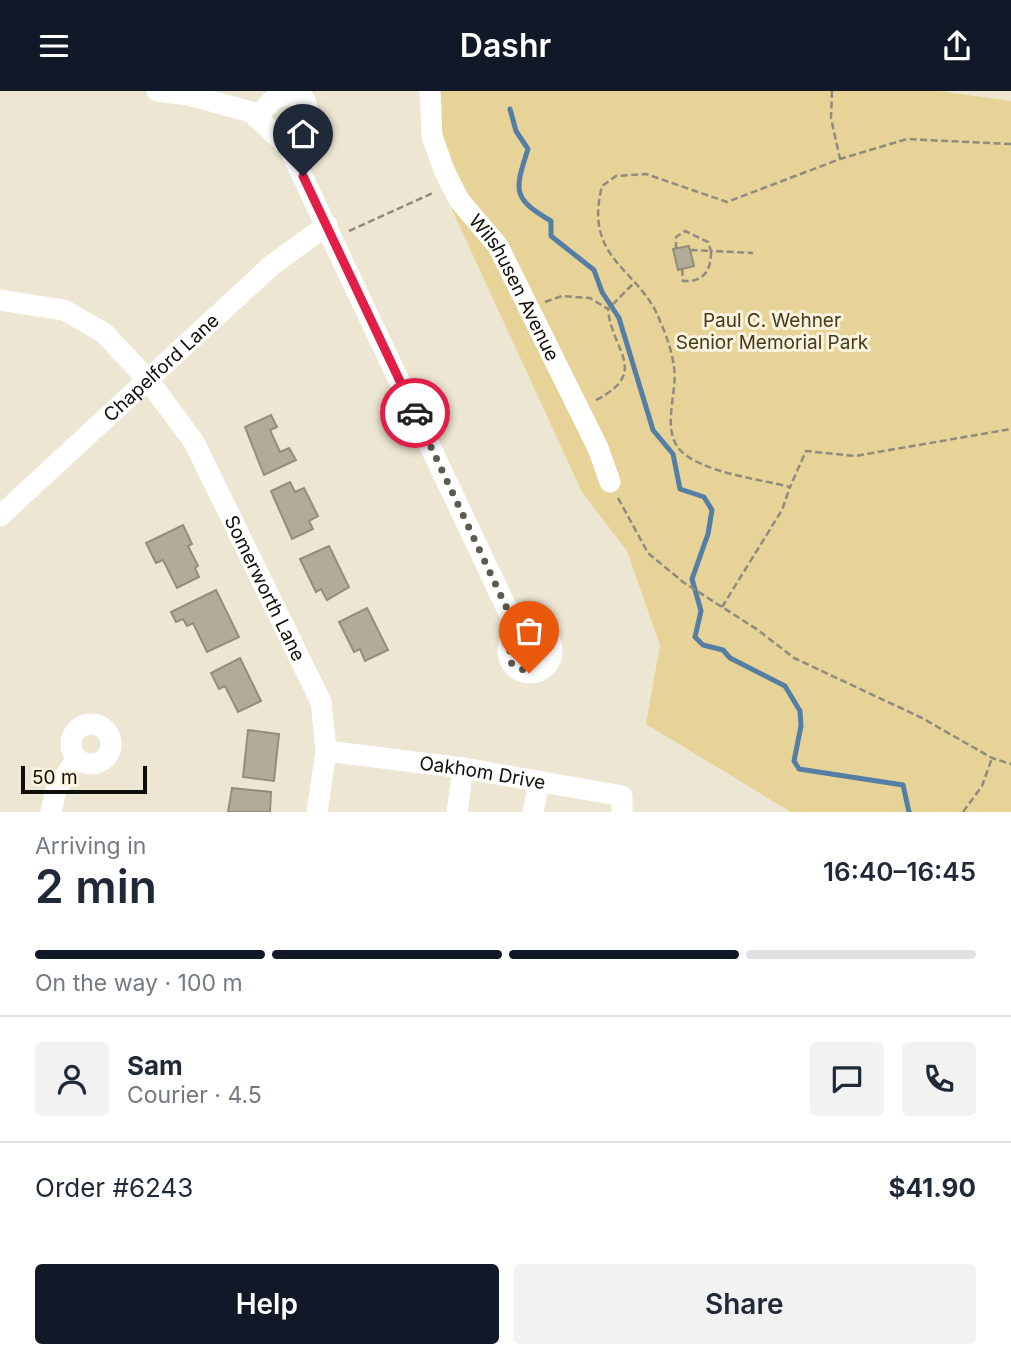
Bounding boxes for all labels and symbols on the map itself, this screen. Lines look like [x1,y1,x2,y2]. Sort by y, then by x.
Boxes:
pin [273,104,333,176]
street label: Wilshusen Avenue [464,209,564,364]
street label: Chapelford Lane [99,309,223,426]
park label: Paul C. Wehner Senior Memorial Park [676,309,869,354]
courier [380,378,450,448]
street label: Somerworth Lane [220,511,311,665]
pin [499,601,559,673]
street label: Oakhom Drive [418,751,547,794]
scale bar [21,763,147,795]

